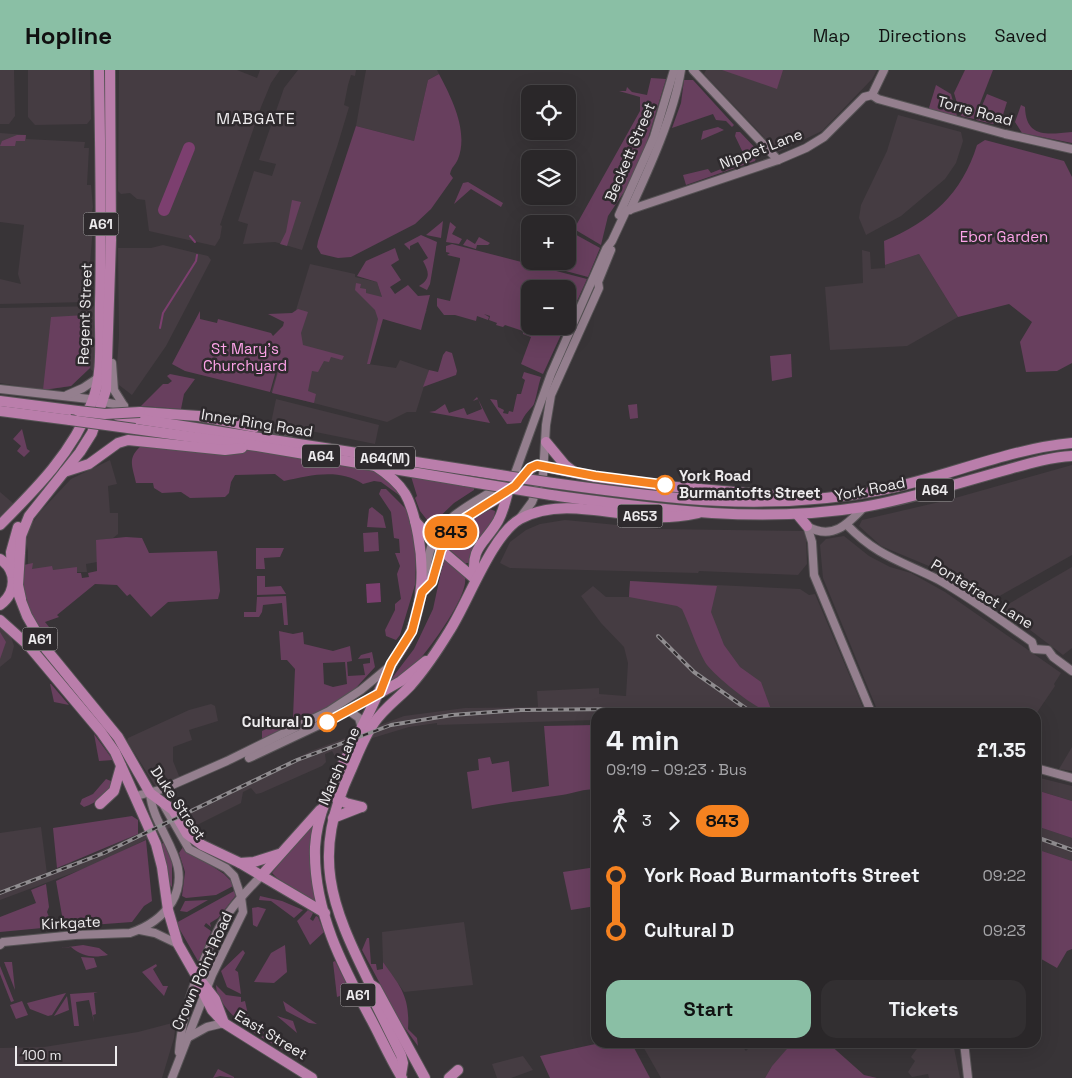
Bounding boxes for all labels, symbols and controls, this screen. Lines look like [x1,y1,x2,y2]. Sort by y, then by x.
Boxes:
text: Hopline [25,20,112,51]
text: Map [813,24,850,47]
text: Directions [878,24,967,47]
text: Saved [995,24,1047,47]
map controls [521,85,576,335]
button: locate [521,85,576,140]
street label: Torre Road [935,91,1015,130]
street label: Beckett Street [600,99,659,204]
district label: MABGATE [216,108,296,129]
street label: Nippet Lane [717,124,805,173]
button: layers [521,150,576,205]
road number: A61 [84,212,118,236]
button: + [521,215,576,270]
park label: Ebor Garden [960,227,1048,246]
street label: Regent Street [73,262,96,366]
button: − [521,280,576,335]
park label: St Mary's Churchyard [203,339,287,375]
street label: Inner Ring Road [200,404,314,441]
road number: A64 [302,444,340,468]
road number: A64(M) [355,446,415,469]
place label: York Road Burmantofts Street [679,466,821,502]
street label: York Road [833,472,907,505]
marker: York Road Burmantofts Street [655,475,675,495]
road number: A64 [916,478,954,502]
road number: A653 [618,504,662,528]
line badge: 843 [422,516,480,548]
text: 843 [434,520,468,543]
street label: Pontefract Lane [928,555,1037,633]
road number: A61 [22,628,58,650]
place label: Cultural D [242,712,313,731]
marker: Cultural D [317,712,337,732]
text: 4 min [606,722,680,758]
street label: Marsh Lane [314,724,364,808]
text: £1.35 [977,738,1026,763]
text: 09:19 – 09:23 · Bus [606,759,747,780]
street label: Duke Street [147,762,210,844]
icon: walk [606,807,634,835]
icon: forward [660,807,688,835]
text: 843 [706,809,739,832]
text: 3 [642,810,652,831]
text: York Road Burmantofts Street [644,863,920,888]
text: 09:22 [983,865,1026,886]
street label: Crown Point Road [167,909,236,1033]
street label: Kirkgate [41,911,101,934]
text: Cultural D [644,918,734,943]
text: 09:23 [983,920,1026,941]
button: Start [606,980,811,1038]
button: Tickets [821,980,1026,1038]
road number: A61 [340,984,376,1006]
street label: East Street [232,1005,311,1064]
scale bar [15,1043,118,1066]
text: 100 m [22,1046,61,1064]

